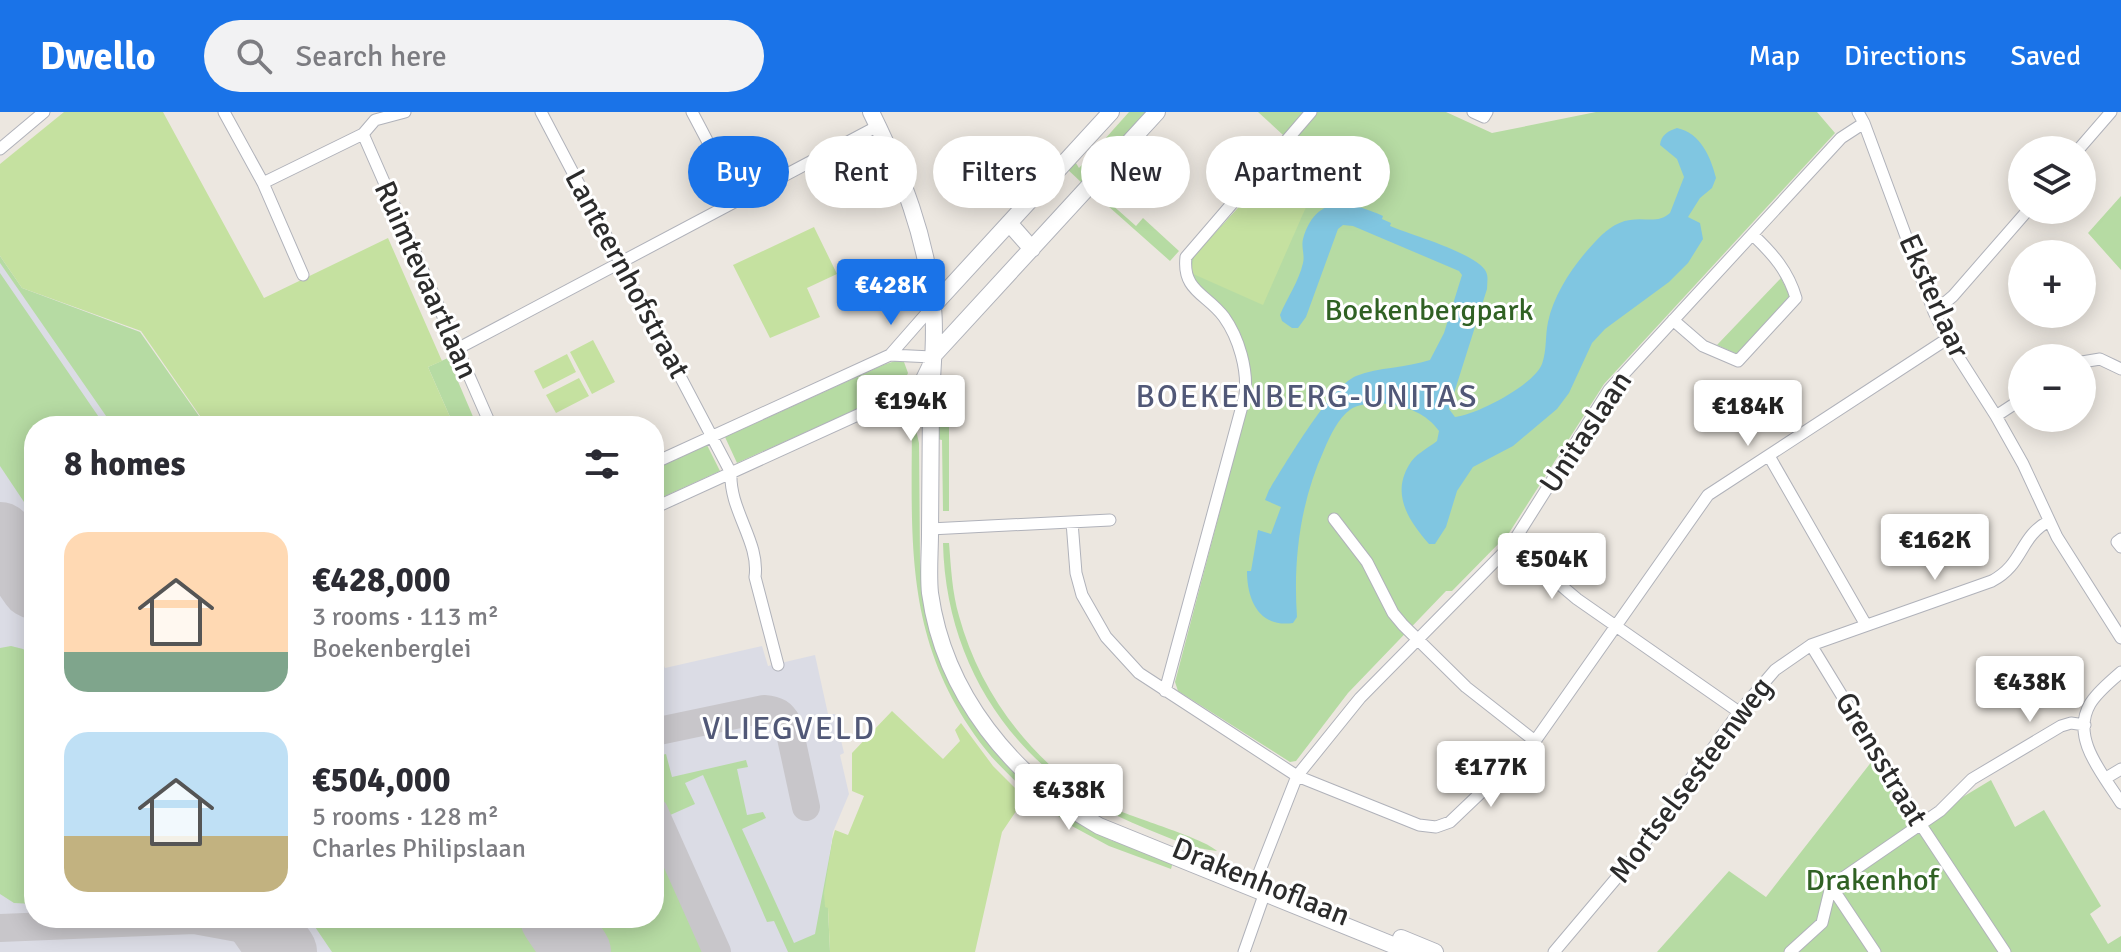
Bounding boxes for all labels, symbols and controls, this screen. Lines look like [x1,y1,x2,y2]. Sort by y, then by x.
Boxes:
search box [204,20,764,92]
text: Dwello [40,33,156,80]
icon: search [232,34,276,78]
text: Search here [296,38,447,75]
text: Map [1748,39,1800,73]
text: Directions [1844,39,1966,73]
text: Saved [2010,39,2081,73]
chip: Buy [688,136,789,208]
chip: Rent [805,136,917,208]
chip: Filters [933,136,1065,208]
chip: New [1081,136,1190,208]
chip: Apartment [1206,136,1390,208]
map controls [2008,136,2096,432]
button: layers [2008,136,2096,224]
street label: Lanteernhofstraat [556,163,698,385]
street label: Ruimtevaartlaan [366,175,486,385]
street label: Eksterlaar [1890,228,1978,364]
button: + [2008,240,2096,328]
pin: €428K [835,259,947,327]
text: €428K [855,269,927,301]
park label: Boekenbergpark [1324,292,1534,329]
button: − [2008,344,2096,432]
street label: Unitaslaan [1532,364,1640,500]
pin: €194K [855,375,967,443]
district label: BOEKENBERG-UNITAS [1136,377,1478,416]
pin: €184K [1692,380,1804,448]
text: €194K [875,385,947,417]
text: €184K [1712,390,1784,422]
icon: filters [580,442,624,486]
text: 8 homes [64,443,185,485]
pin: €162K [1879,514,1991,582]
text: €162K [1899,524,1971,556]
pin: €504K [1496,533,1608,601]
text: €504K [1516,543,1588,575]
text: €428,000 [312,559,451,601]
icon: home [128,564,224,660]
text: 3 rooms · 113 m² [312,601,499,633]
text: Boekenberglei [312,633,471,665]
pin: €438K [1974,656,2086,724]
text: €438K [1994,666,2066,698]
street label: Mortselsesteenweg [1601,670,1781,890]
street label: Grensstraat [1827,685,1935,833]
district label: VLIEGVELD [702,709,876,748]
pin: €177K [1435,741,1547,809]
text: €177K [1455,751,1527,783]
text: €504,000 [312,759,451,801]
icon: home [128,764,224,860]
pin: €438K [1013,764,1125,832]
text: €438K [1033,774,1105,806]
text: 5 rooms · 128 m² [312,801,499,833]
street label: Drakenhoflaan [1167,830,1355,934]
text: Charles Philipslaan [312,833,526,865]
park label: Drakenhof [1805,862,1940,899]

